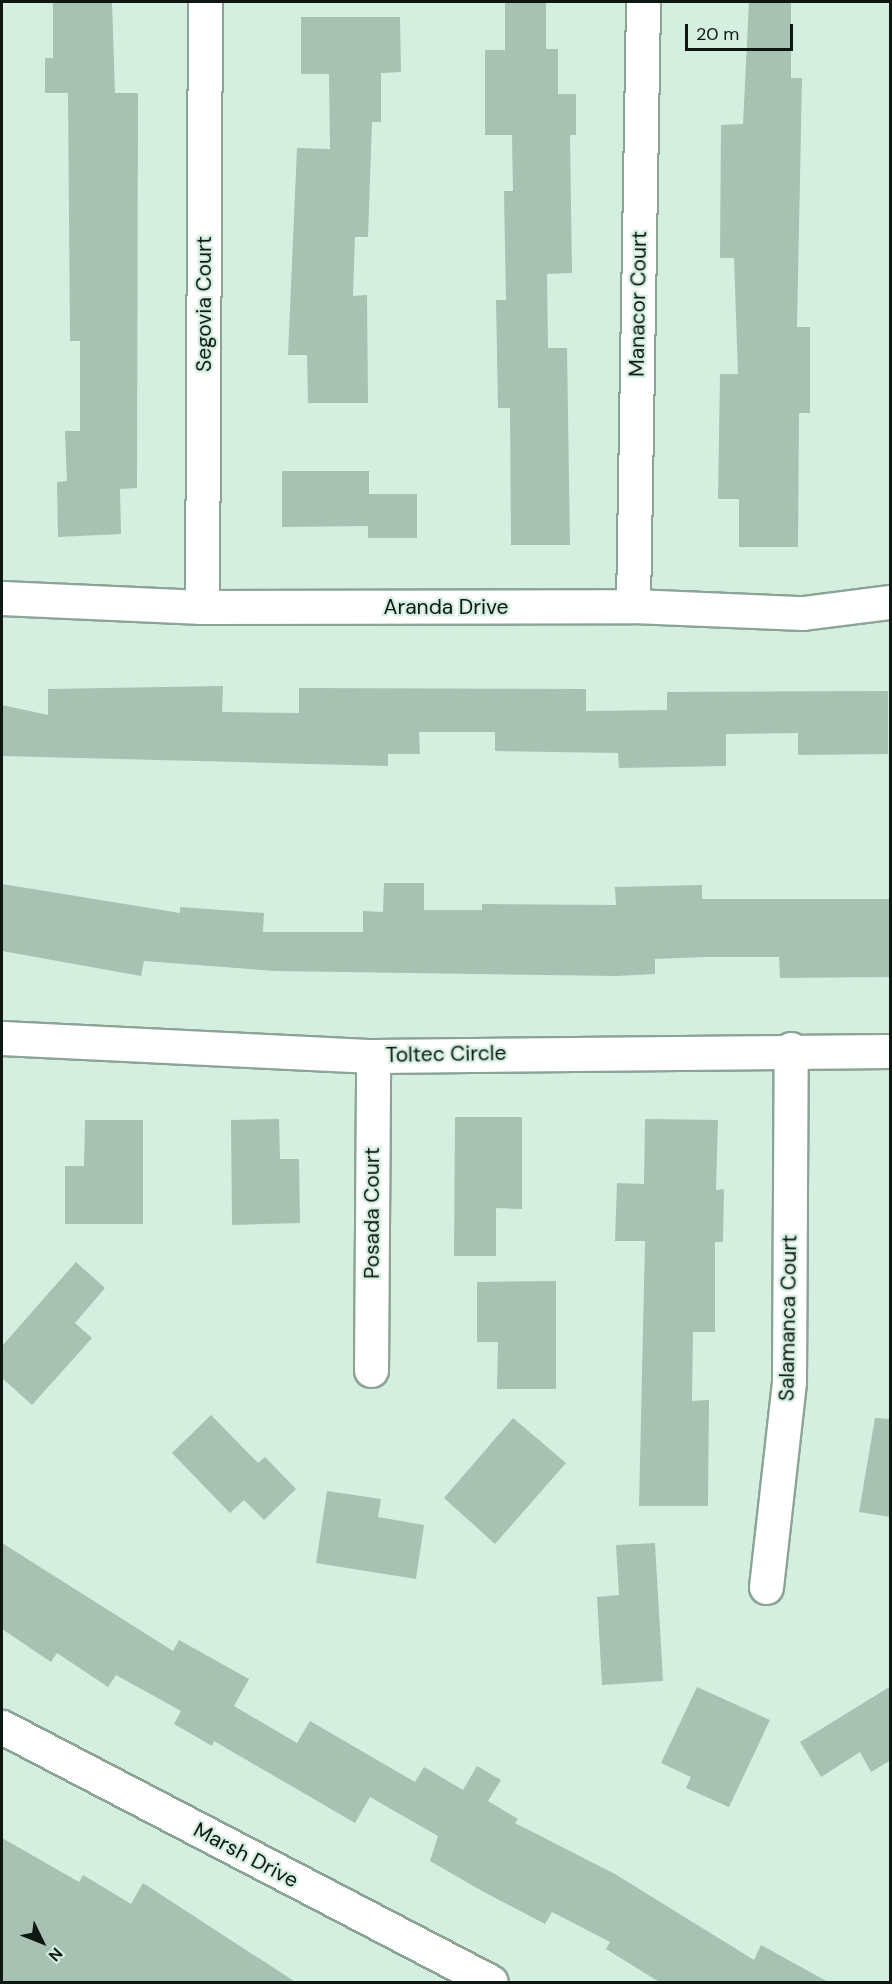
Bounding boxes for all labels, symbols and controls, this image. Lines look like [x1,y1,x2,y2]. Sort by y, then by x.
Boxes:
scale bar [688,12,796,50]
text: 20 m [696,22,739,46]
street label: Manacor Court [624,231,652,377]
street label: Segovia Court [191,236,217,372]
street label: Aranda Drive [383,594,509,620]
street label: Toltec Circle [385,1040,507,1068]
street label: Posada Court [359,1147,385,1279]
street label: Salamanca Court [774,1235,802,1401]
street label: Marsh Drive [189,1817,303,1893]
north arrow [12,1912,72,1972]
text: N [44,1943,67,1966]

